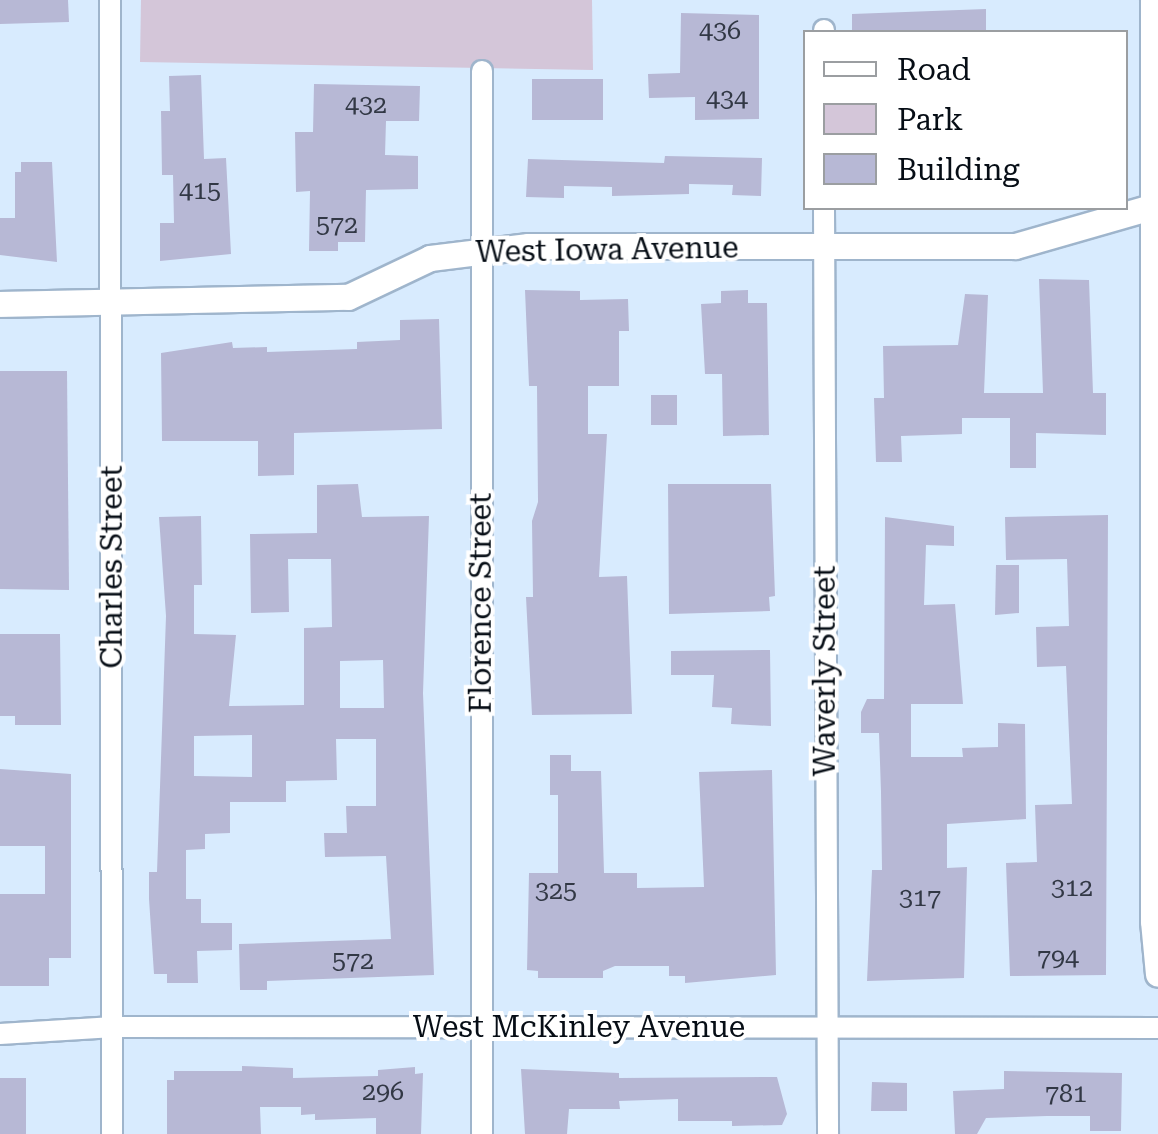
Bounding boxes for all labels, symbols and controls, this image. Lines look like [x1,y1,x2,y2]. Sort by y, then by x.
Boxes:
house number: 436 [699,16,741,46]
legend [803,30,1128,210]
text: Road [897,52,971,87]
house number: 434 [706,84,748,114]
house number: 432 [345,90,387,120]
text: Park [897,102,963,137]
text: Building [897,152,1020,187]
house number: 415 [179,176,221,206]
house number: 572 [316,210,358,240]
street label: West Iowa Avenue [475,230,739,270]
street label: Charles Street [94,465,130,669]
street label: Florence Street [463,493,499,713]
street label: Waverly Street [807,566,843,776]
house number: 312 [1051,873,1093,903]
house number: 325 [535,876,577,906]
house number: 317 [899,883,941,913]
house number: 794 [1037,943,1079,973]
house number: 572 [332,946,374,976]
street label: West McKinley Avenue [413,1009,745,1045]
house number: 296 [362,1077,404,1107]
house number: 781 [1045,1079,1087,1109]

